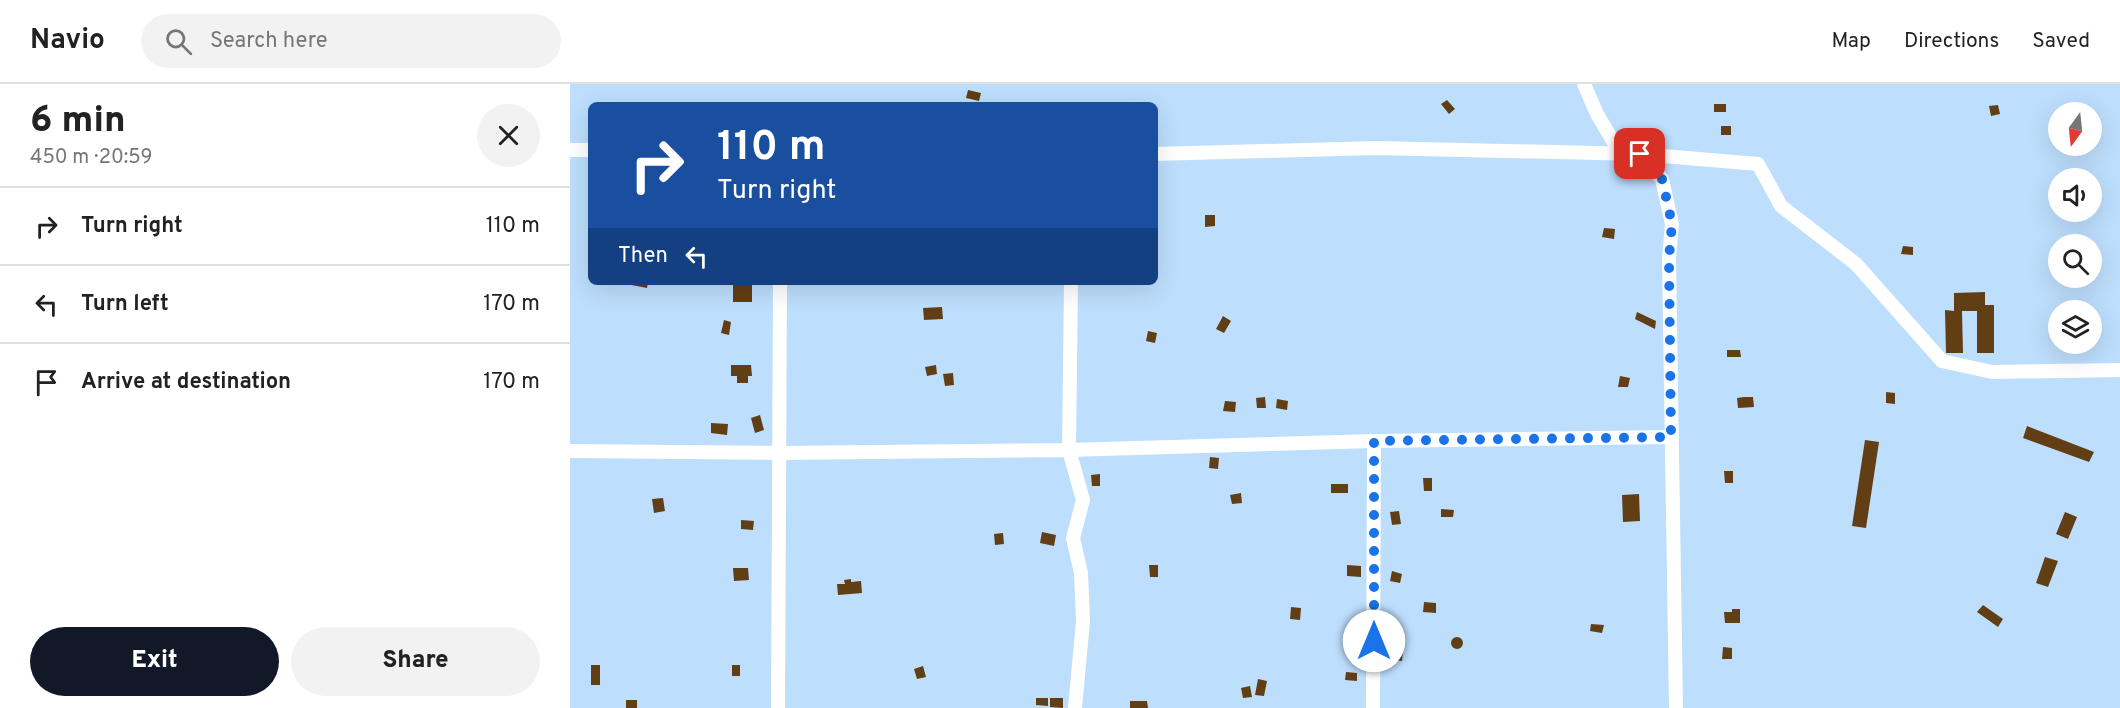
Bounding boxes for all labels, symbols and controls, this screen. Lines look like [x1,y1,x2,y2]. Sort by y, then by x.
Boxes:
search box [141,14,561,68]
text: Navio [30,23,105,59]
icon: search [162,25,195,58]
text: Search here [210,28,327,55]
text: Map [1831,28,1871,55]
text: Directions [1904,28,1999,55]
text: Saved [2032,28,2090,55]
text: 6 min [30,99,126,145]
north arrow [2048,102,2102,156]
map controls [2048,102,2102,354]
button: close [477,104,540,167]
text: 110 m [717,122,826,175]
icon: right [618,126,696,204]
pin [1614,128,1665,179]
icon: arrive [1623,137,1656,170]
text: 450 m · 20:59 [30,145,152,171]
button: sound [2048,168,2102,222]
text: Turn right [717,174,836,208]
icon: right [30,210,63,243]
text: Turn right [81,213,183,240]
text: 110 m [486,213,540,240]
button: search [2048,234,2102,288]
icon: left [680,240,713,273]
text: Then [618,243,668,270]
icon: left [30,288,63,321]
text: Turn left [81,291,169,318]
text: 170 m [483,291,540,318]
button: layers [2048,300,2102,354]
icon: arrive [30,366,63,399]
text: Arrive at destination [81,369,291,396]
text: 170 m [483,369,540,396]
position arrow [1342,609,1406,673]
button: Exit [30,627,279,696]
button: Share [291,627,540,696]

